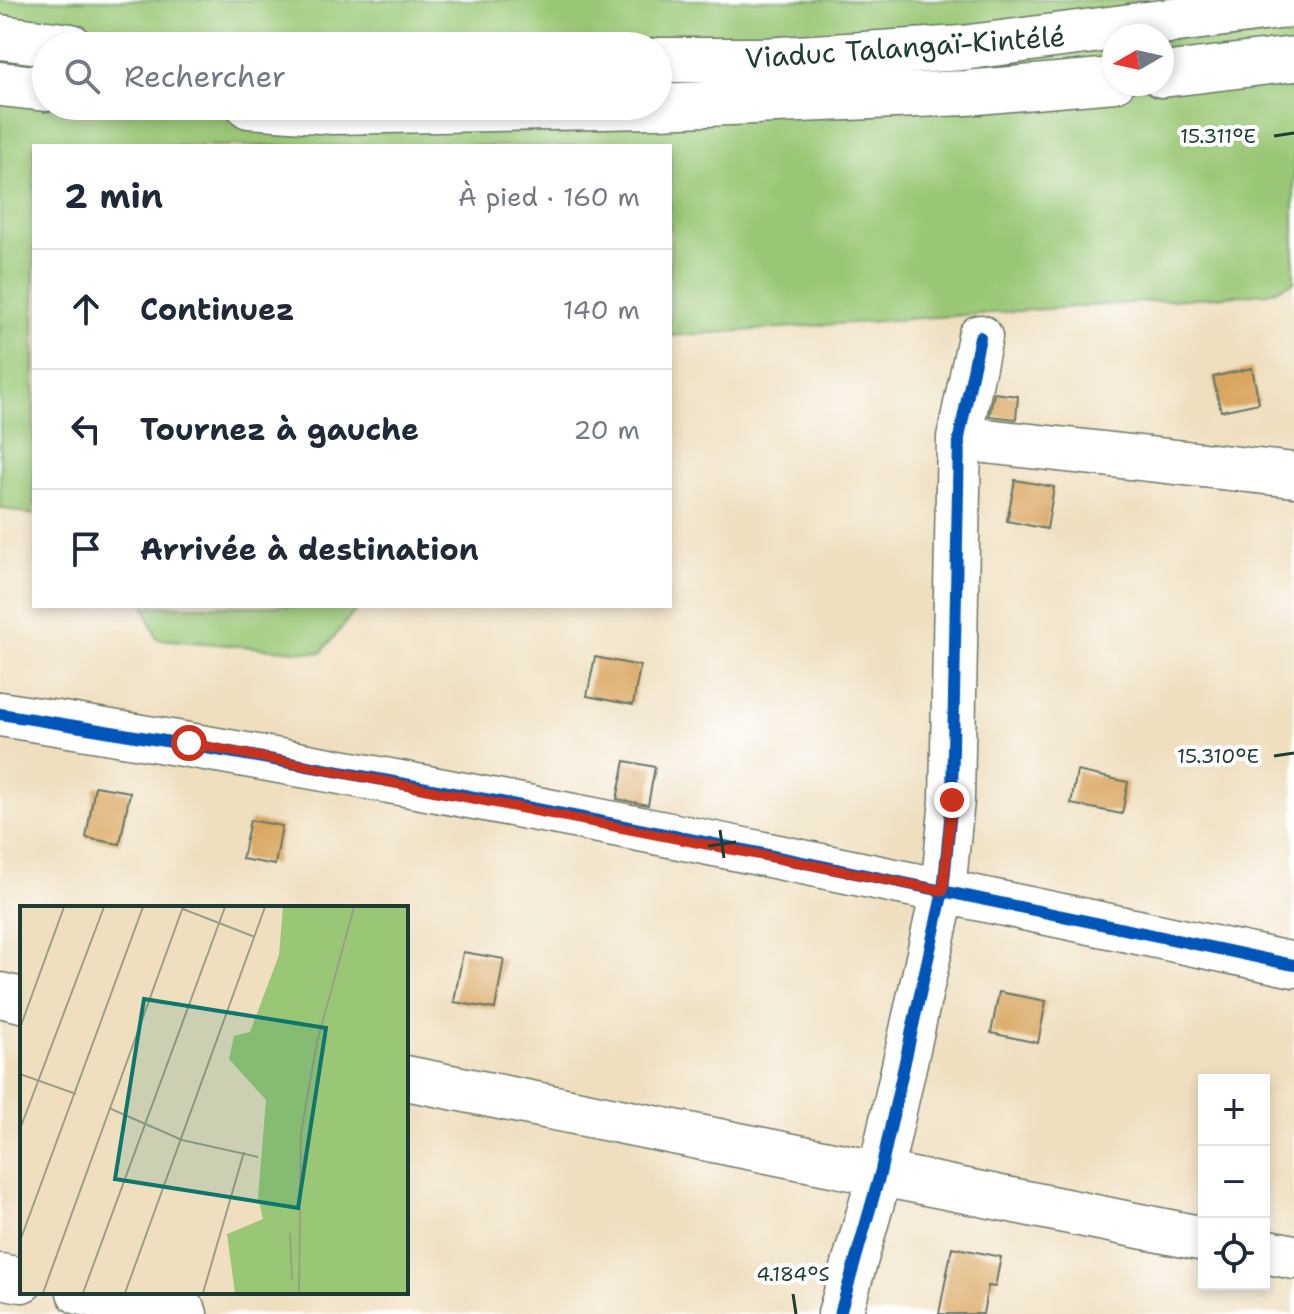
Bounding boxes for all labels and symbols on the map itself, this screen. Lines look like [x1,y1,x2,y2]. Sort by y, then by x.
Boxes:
street label: Viaduc Talangaï-Kintélé [744,17,1066,77]
north arrow [1102,24,1174,96]
text: 15.311°E [1180,123,1256,149]
route start [171,725,207,761]
text: 15.310°E [1177,743,1259,769]
route end [934,782,970,818]
inset map [20,906,408,1294]
text: 4.184°S [756,1261,830,1287]

